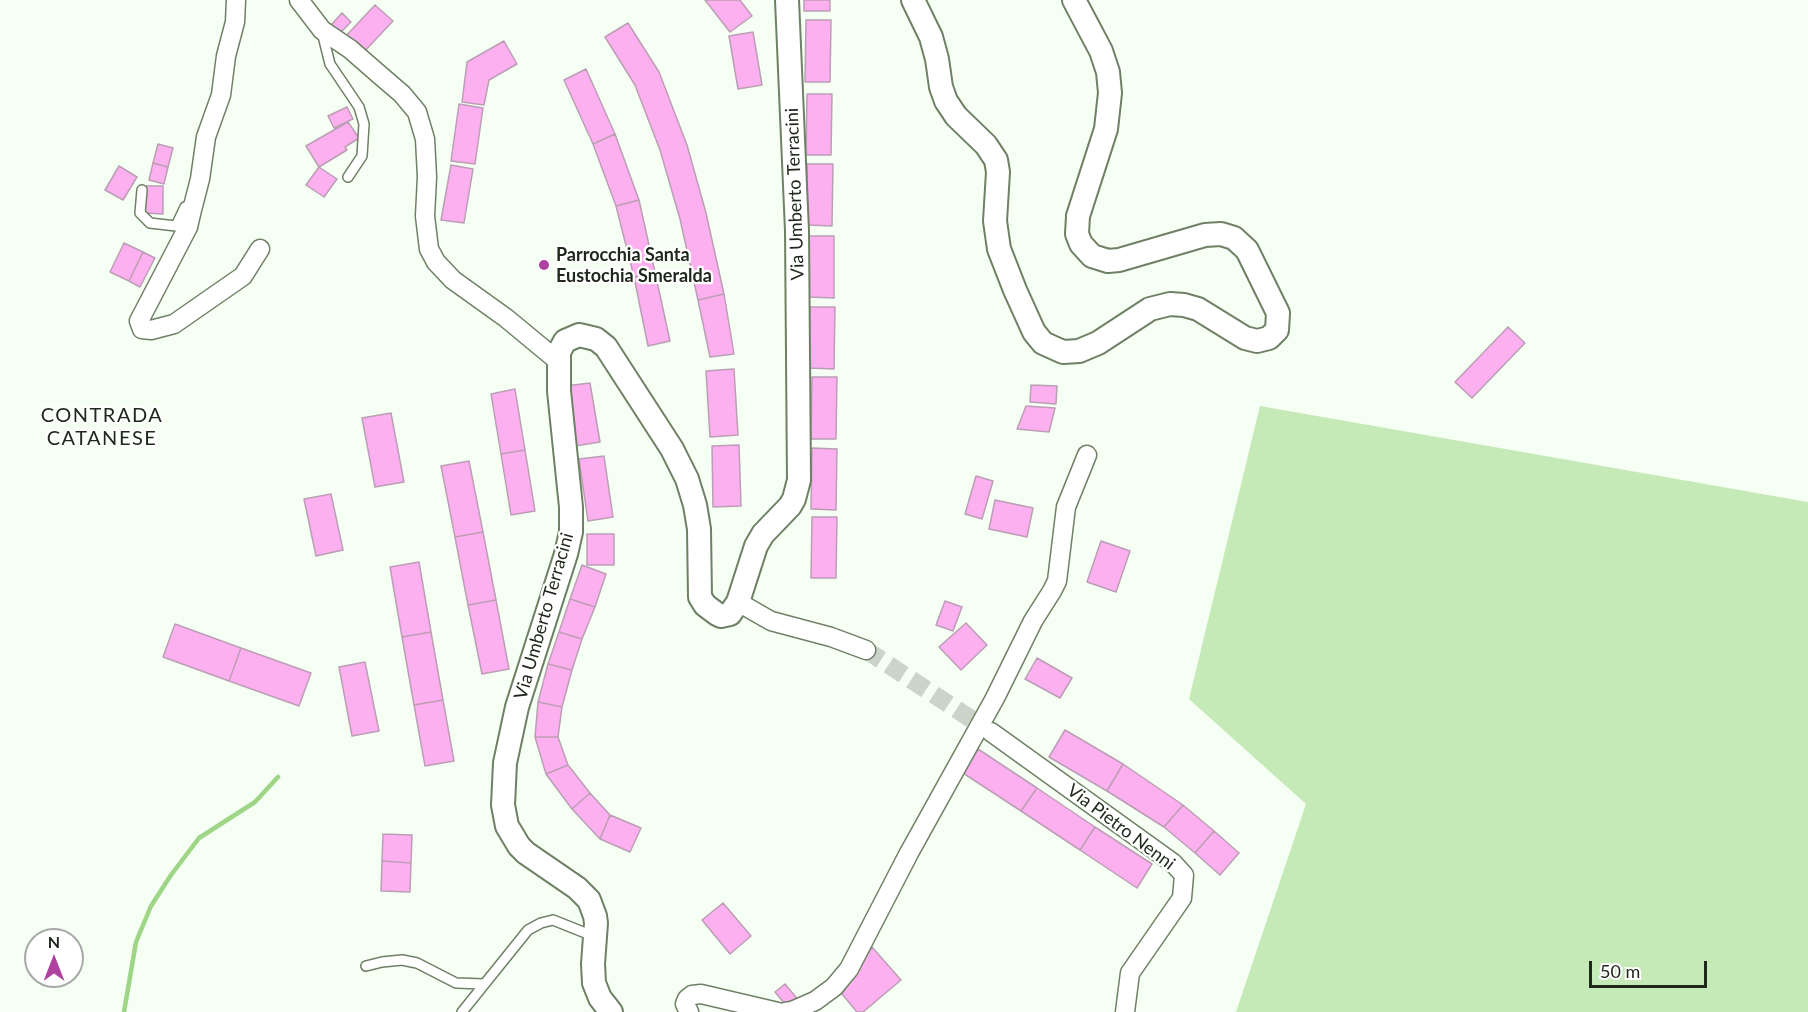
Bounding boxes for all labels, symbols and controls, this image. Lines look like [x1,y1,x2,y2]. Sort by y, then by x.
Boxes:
street label: Via Umberto Terracini [781,108,809,280]
place label: Parrocchia Santa Eustochia Smeralda [556,244,712,286]
marker: Parrocchia Santa Eustochia Smeralda [537,258,551,272]
district label: CONTRADA CATANESE [41,404,163,451]
street label: Via Umberto Terracini [510,530,578,702]
street label: Via Pietro Nenni [1063,779,1179,875]
north arrow [24,928,84,988]
text: N [48,932,60,951]
scale bar [1592,949,1710,987]
text: 50 m [1600,960,1640,982]

